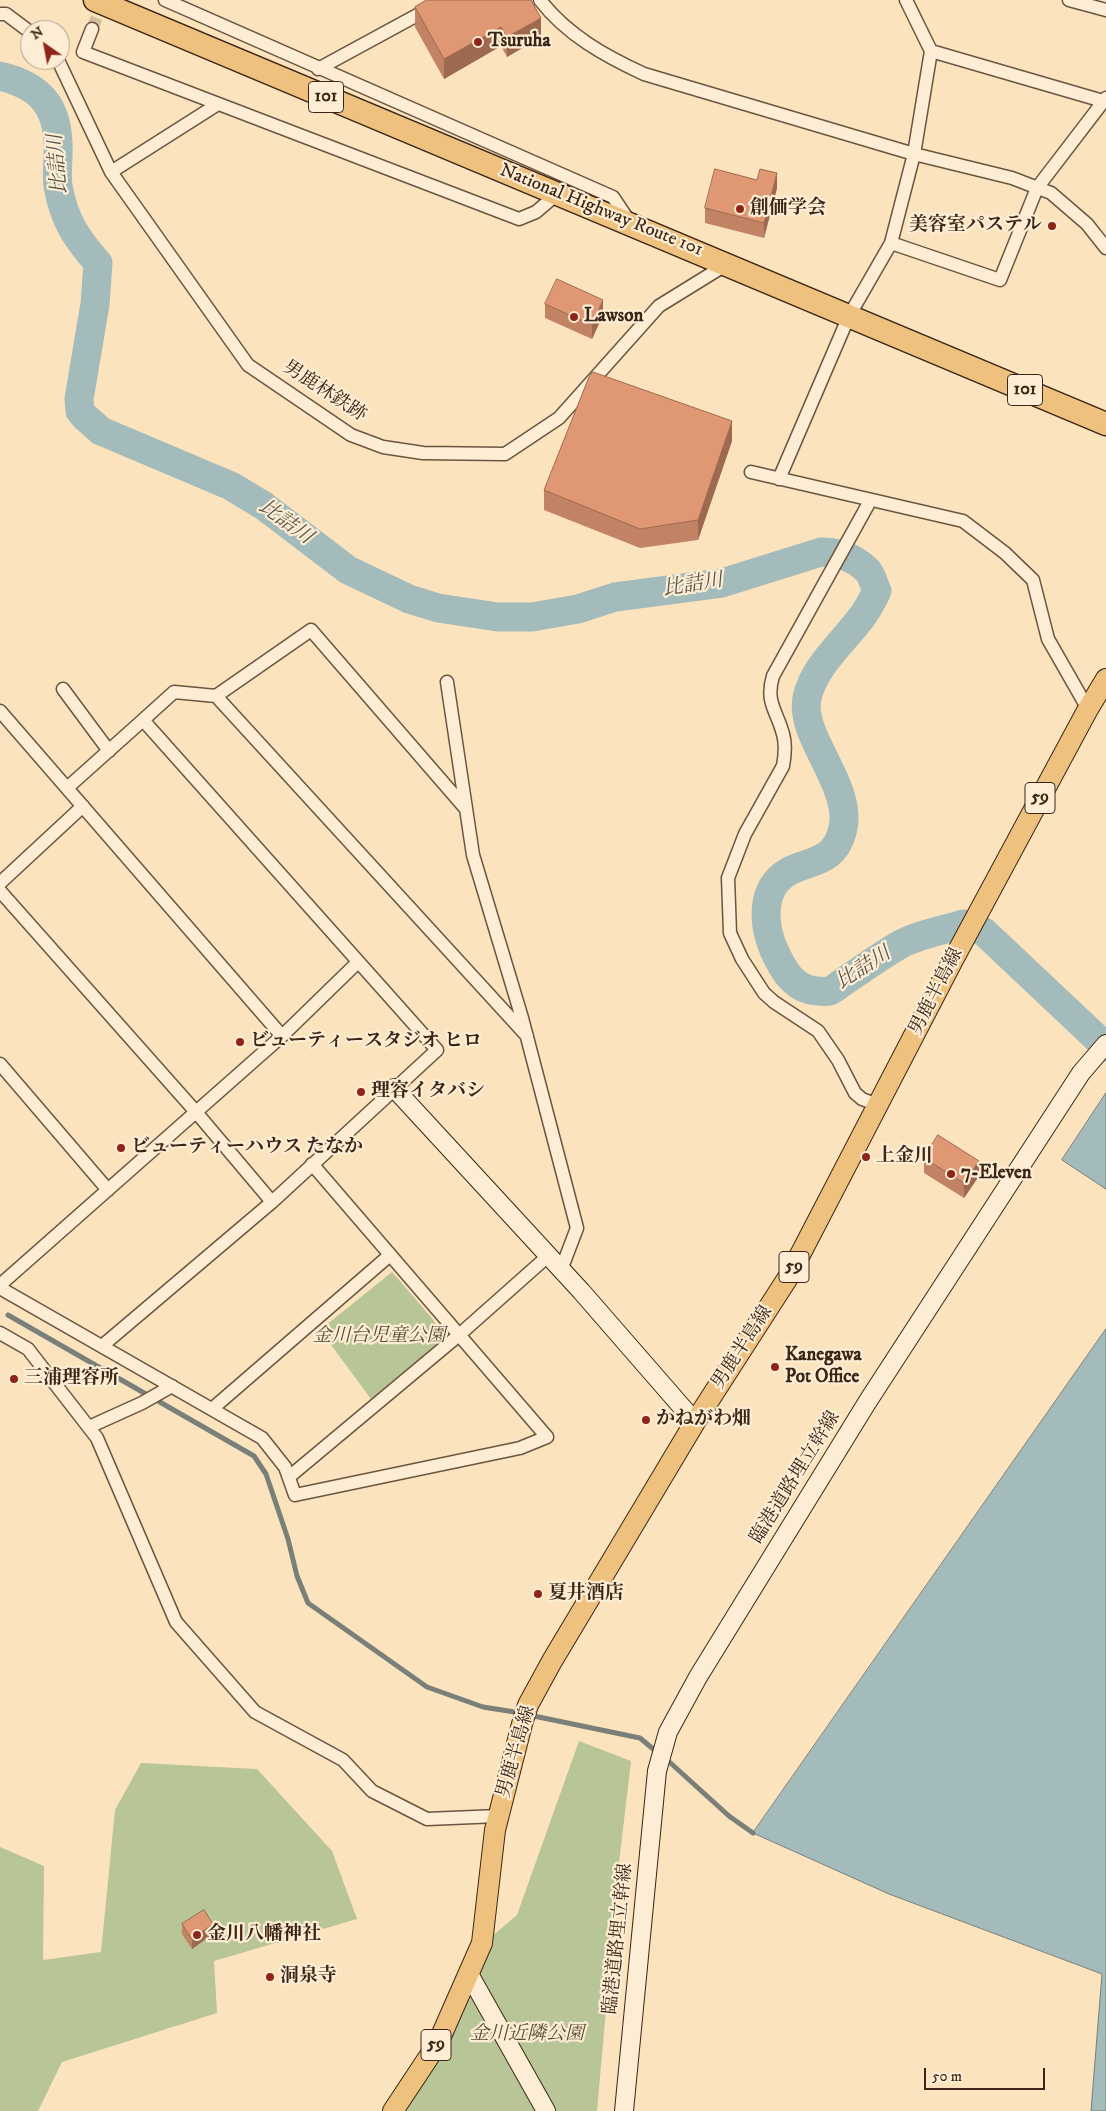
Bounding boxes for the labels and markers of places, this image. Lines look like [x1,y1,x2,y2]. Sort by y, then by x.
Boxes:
place label: Tsuruha [488,31,551,53]
marker: Tsuruha [472,36,484,48]
place label: 創価学会 [750,198,826,220]
marker: 創価学会 [734,203,746,215]
place label: 美容室パステル [909,215,1042,237]
marker: 美容室パステル [1046,220,1058,232]
place label: Lawson [584,306,643,328]
marker: Lawson [568,311,580,323]
place label: ビューティースタジオ ヒロ [250,1031,482,1053]
marker: ビューティースタジオ ヒロ [234,1036,246,1048]
place label: 理容イタバシ [371,1081,485,1103]
marker: 理容イタバシ [355,1086,367,1098]
place label: ビューティーハウス たなか [131,1137,363,1159]
marker: ビューティーハウス たなか [115,1142,127,1154]
place label: 上金川 [876,1146,933,1168]
marker: 上金川 [860,1151,872,1163]
place label: 7-Eleven [961,1163,1032,1185]
marker: 7-Eleven [945,1168,957,1180]
place label: Kanegawa Pot Office [785,1345,862,1389]
marker: Kanegawa Pot Office [769,1361,781,1373]
place label: 三浦理容所 [24,1368,119,1390]
marker: 三浦理容所 [8,1373,20,1385]
place label: かねがわ畑 [656,1409,751,1431]
marker: かねがわ畑 [640,1414,652,1426]
place label: 夏井酒店 [548,1583,624,1605]
marker: 夏井酒店 [532,1588,544,1600]
place label: 金川八幡神社 [207,1924,321,1946]
marker: 金川八幡神社 [191,1929,203,1941]
place label: 洞泉寺 [280,1966,337,1988]
marker: 洞泉寺 [264,1971,276,1983]

